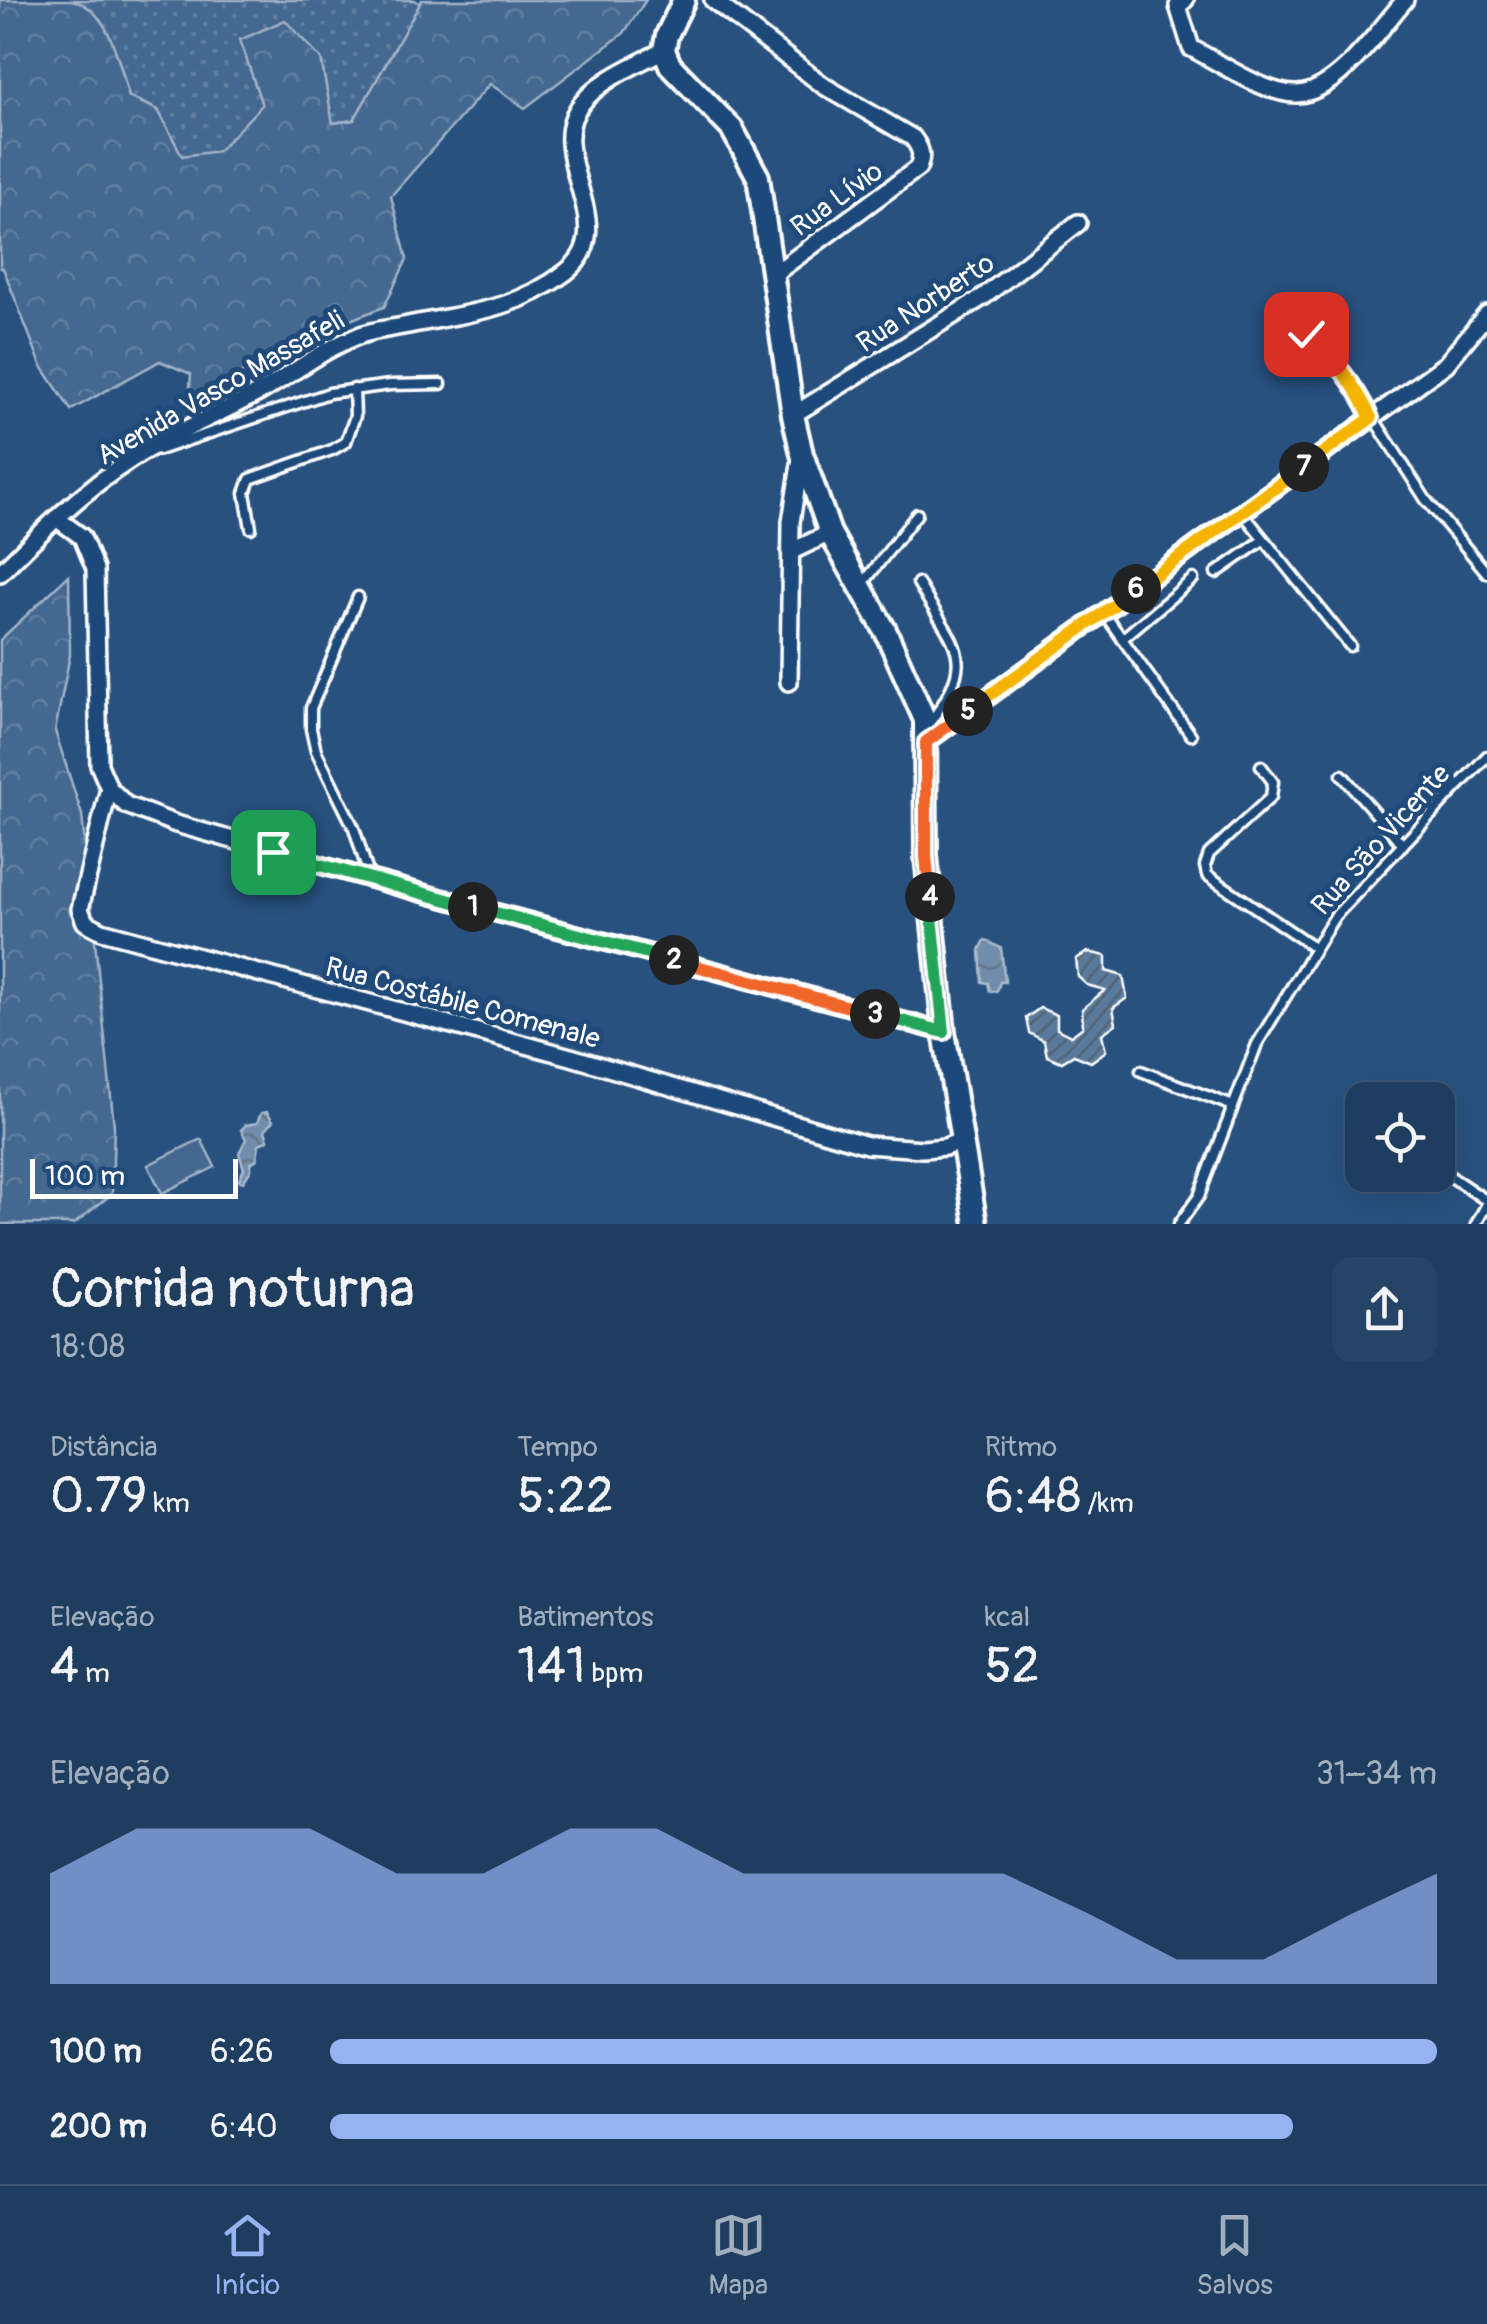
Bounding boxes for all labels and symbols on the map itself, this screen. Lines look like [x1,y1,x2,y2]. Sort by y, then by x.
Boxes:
street label: Rua Lívio [784,154,890,244]
street label: Rua Norberto [850,246,1001,361]
pin [1264,292,1349,377]
street label: Avenida Vasco Massafeli [91,303,351,473]
pin: 7 [1279,442,1329,492]
pin: 6 [1111,564,1161,614]
pin: 5 [943,686,993,736]
street label: Rua São Vicente [1304,757,1458,923]
pin [231,810,316,895]
pin: 4 [905,872,955,922]
pin: 1 [448,882,498,932]
pin: 2 [649,935,699,985]
street label: Rua Costábile Comenale [322,950,604,1057]
pin: 3 [850,989,900,1039]
scale bar [30,1154,238,1198]

